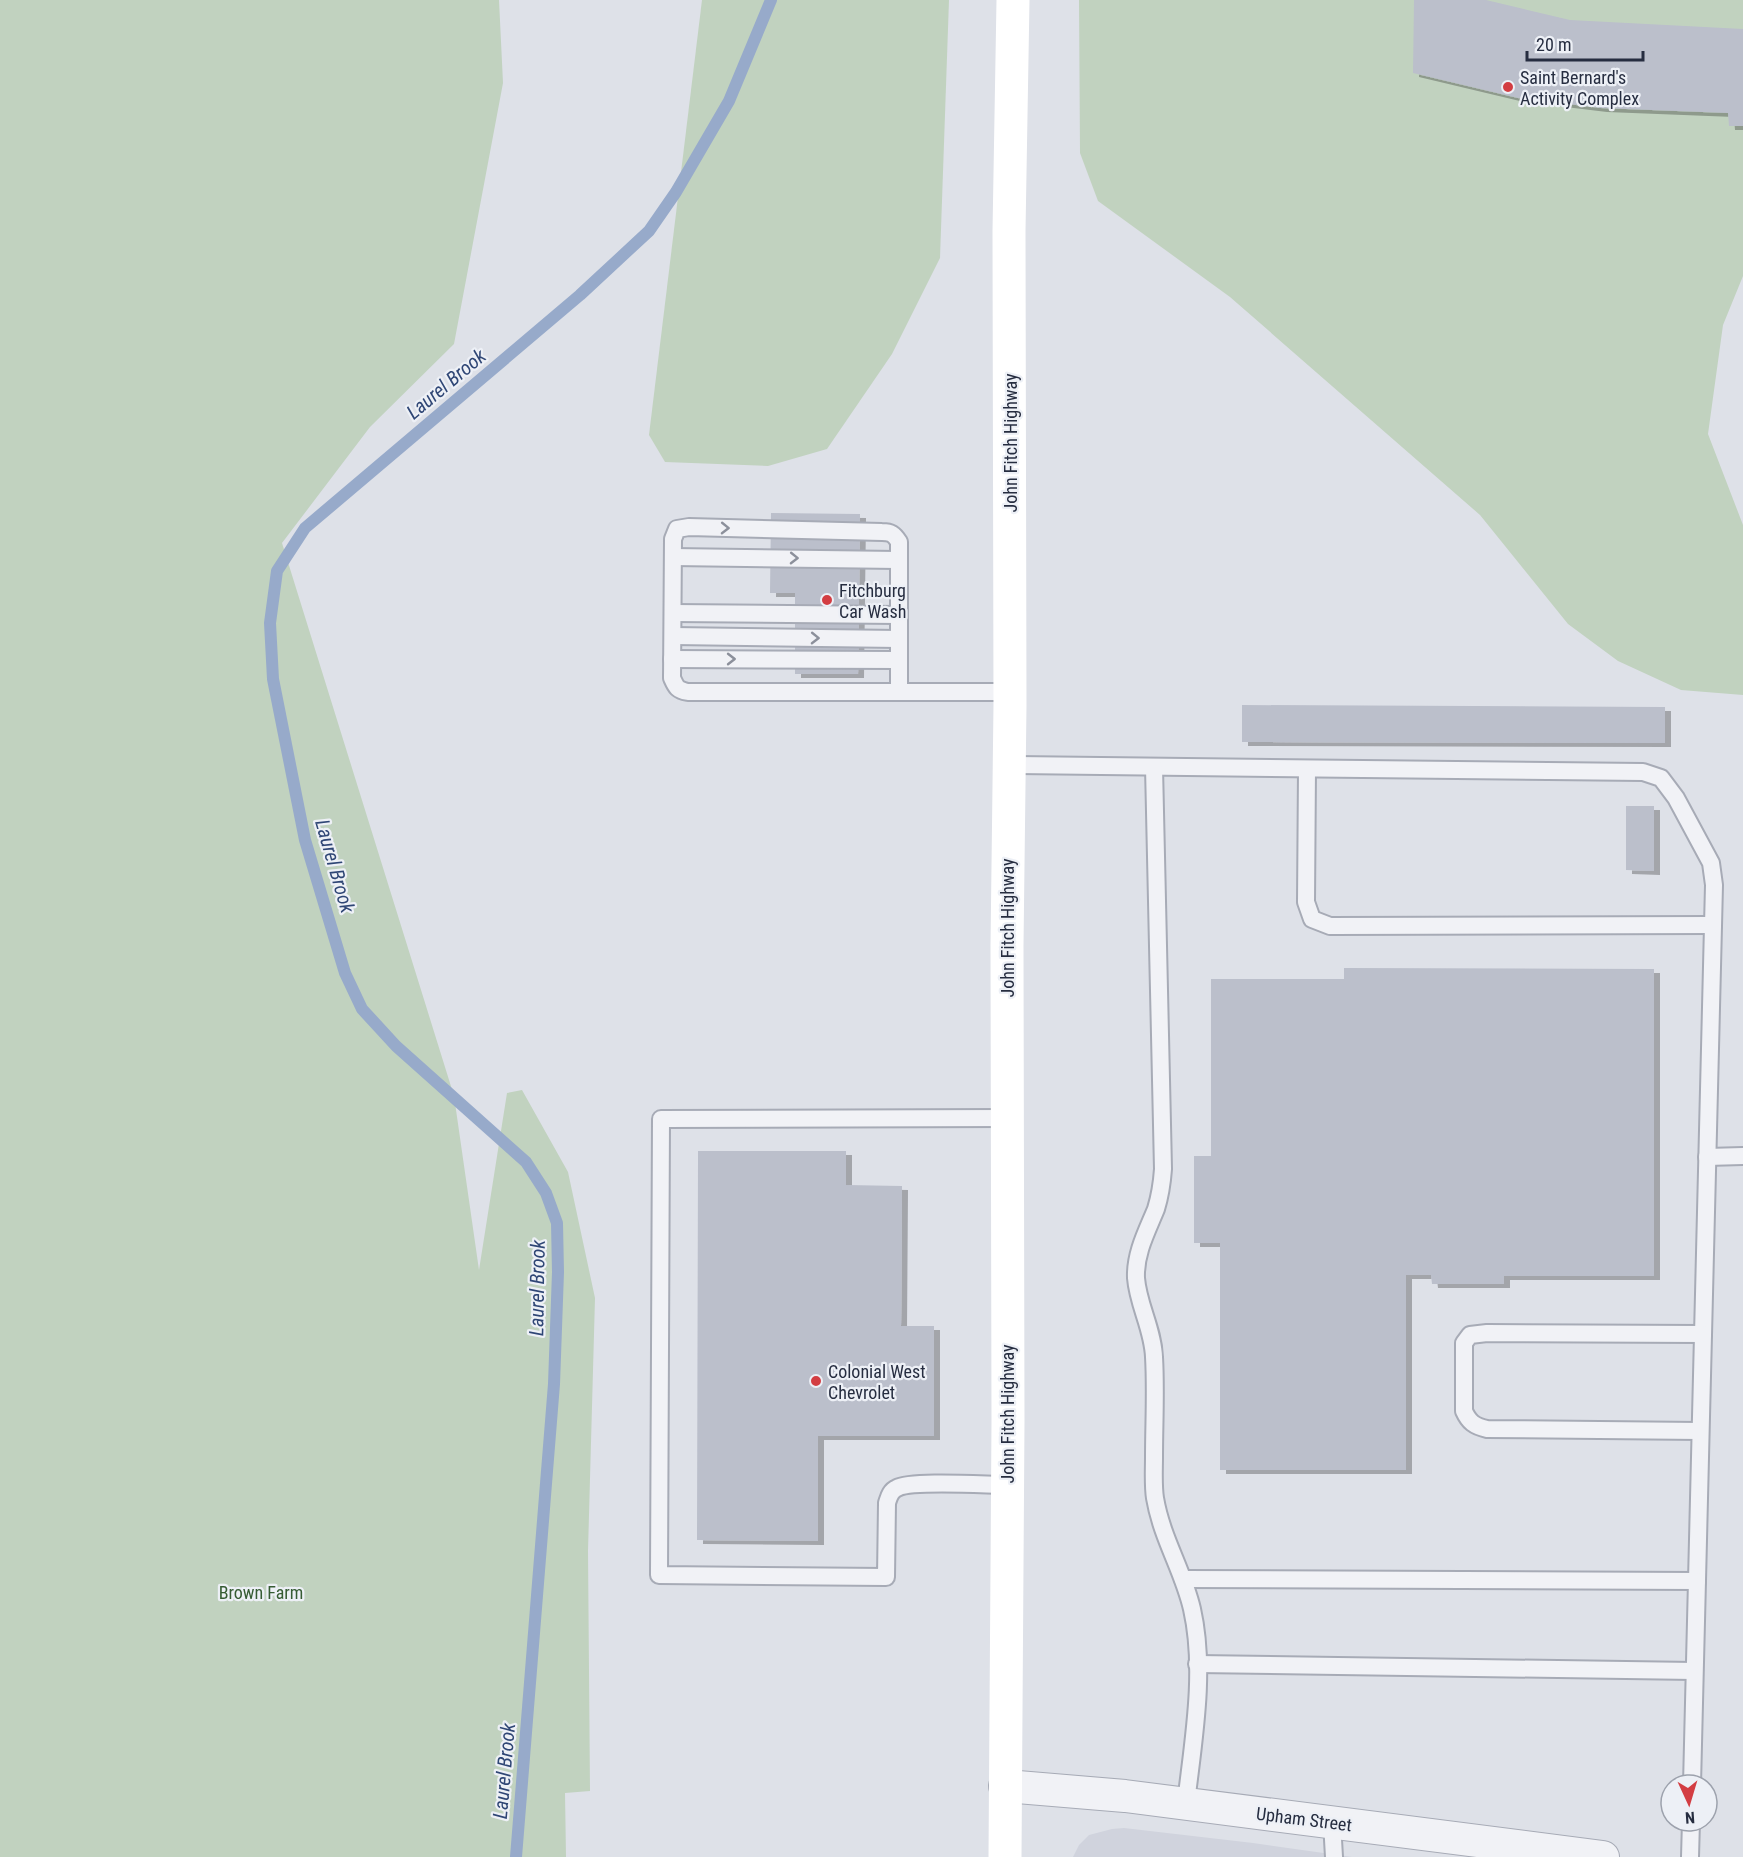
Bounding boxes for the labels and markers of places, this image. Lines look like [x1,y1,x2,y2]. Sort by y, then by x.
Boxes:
place label: Saint Bernard's Activity Complex [1520,67,1639,109]
marker: Saint Bernard's Activity Complex [1501,80,1515,94]
place label: Fitchburg Car Wash [839,580,906,622]
marker: Fitchburg Car Wash [820,593,834,607]
place label: Colonial West Chevrolet [828,1361,926,1403]
marker: Colonial West Chevrolet [809,1374,823,1388]

